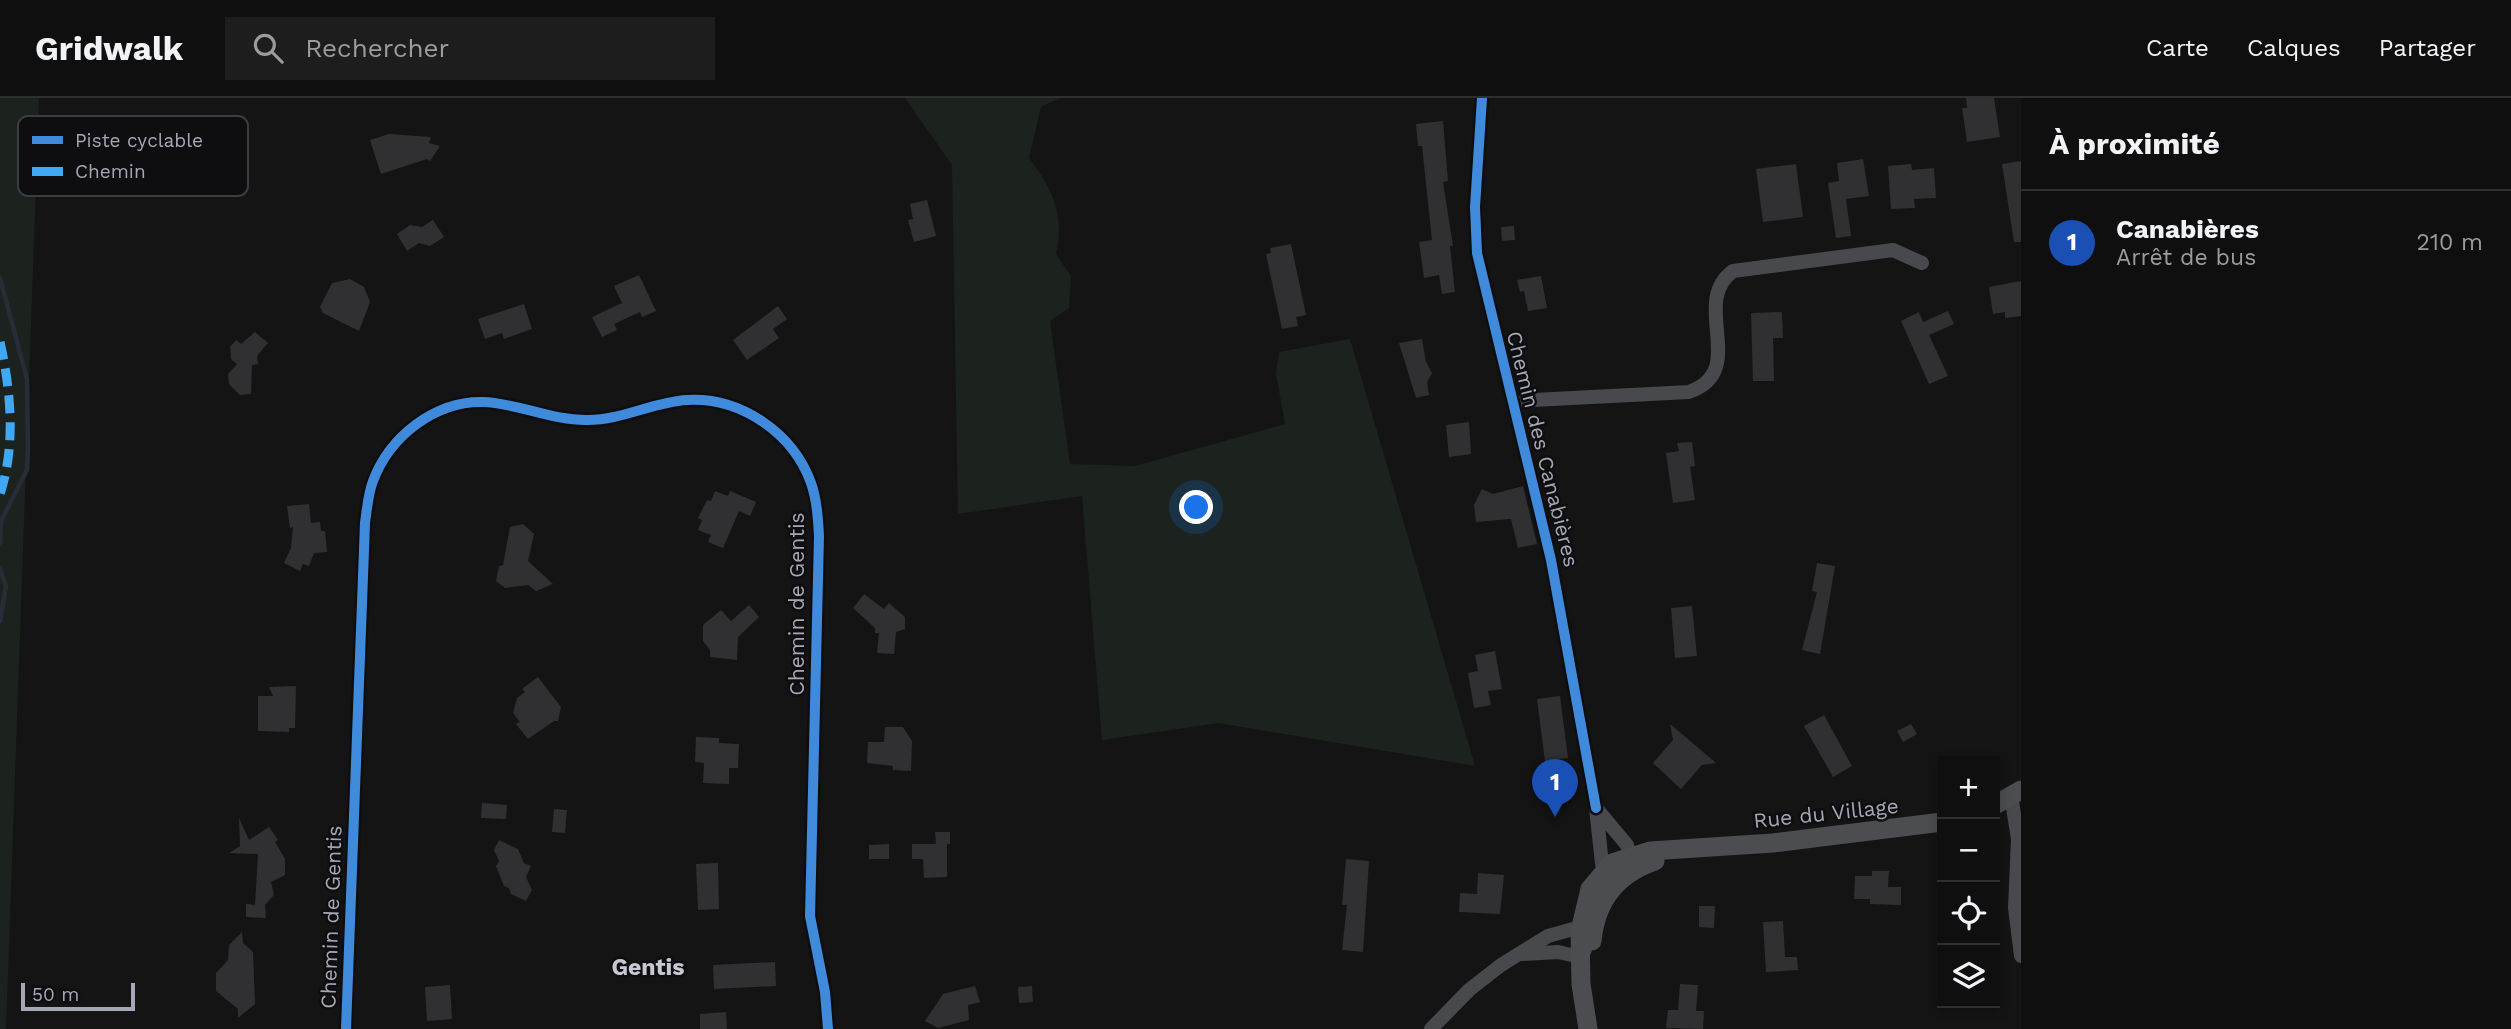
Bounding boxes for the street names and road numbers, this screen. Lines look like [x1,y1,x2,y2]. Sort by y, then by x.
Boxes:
street label: Chemin des Canabières [1502,328,1584,570]
street label: Chemin de Gentis [784,512,809,696]
street label: Rue du Village [1752,793,1900,833]
street label: Chemin de Gentis [315,825,347,1009]

